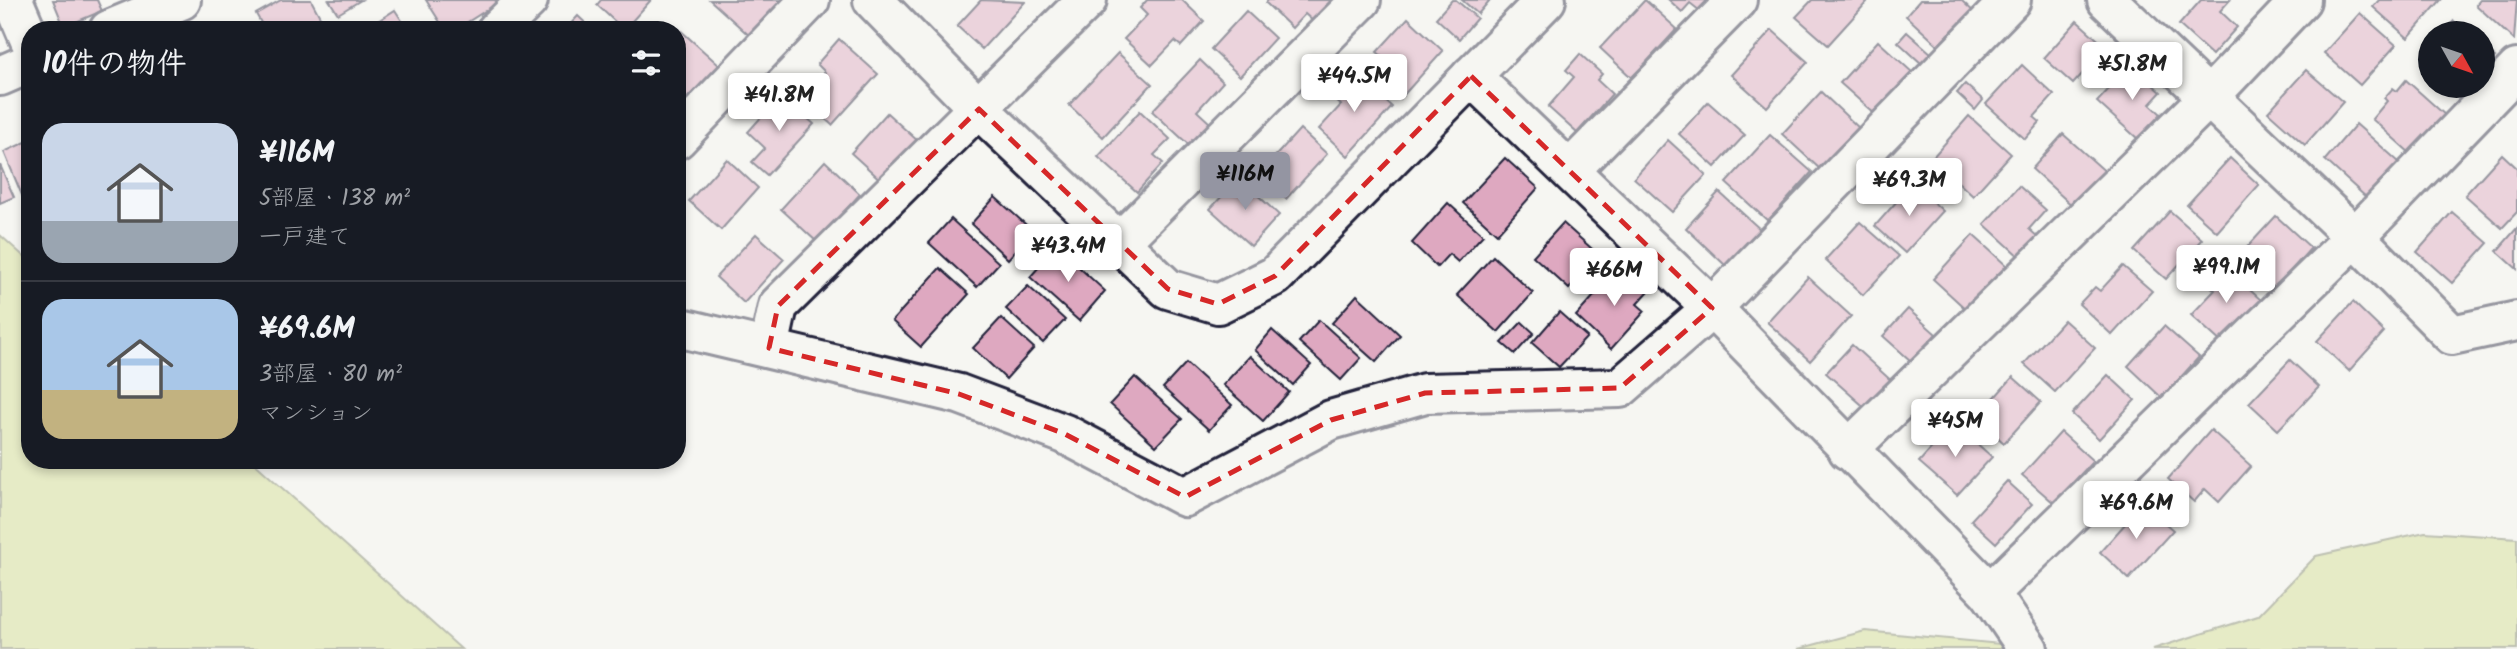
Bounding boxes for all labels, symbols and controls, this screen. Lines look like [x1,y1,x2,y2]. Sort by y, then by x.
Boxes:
north arrow [2418,21,2496,98]
map controls [2418,21,2495,98]
text: 10件の物件 [42,41,186,89]
pin: ¥51.8M [2075,42,2189,102]
icon: filters [627,44,665,82]
text: ¥51.8M [2097,47,2167,83]
pin: ¥44.5M [1297,54,1411,114]
text: ¥44.5M [1317,59,1391,95]
pin: ¥41.8M [722,74,836,133]
text: ¥41.8M [744,78,814,114]
text: ¥116M [259,130,335,178]
icon: home [98,151,182,235]
pin: ¥116M [1196,152,1294,212]
text: ¥116M [1216,157,1274,193]
pin: ¥69.3M [1852,158,1966,218]
text: ¥69.3M [1872,163,1946,199]
text: 5部屋 · 138 m² [259,181,410,217]
text: 一戸建て [259,220,351,256]
pin: ¥43.4M [1011,224,1125,284]
text: ¥43.4M [1031,229,1105,265]
pin: ¥99.1M [2169,246,2283,305]
pin: ¥66M [1573,248,1655,308]
text: ¥99.1M [2192,250,2260,286]
text: ¥66M [1586,253,1642,289]
text: ¥69.6M [259,306,355,354]
icon: home [98,327,182,411]
text: 3部屋 · 80 m² [259,357,402,393]
text: マンション [259,396,373,432]
pin: ¥45M [1914,400,1996,459]
text: ¥45M [1927,404,1983,440]
pin: ¥69.6M [2079,482,2193,541]
text: ¥69.6M [2099,486,2173,522]

